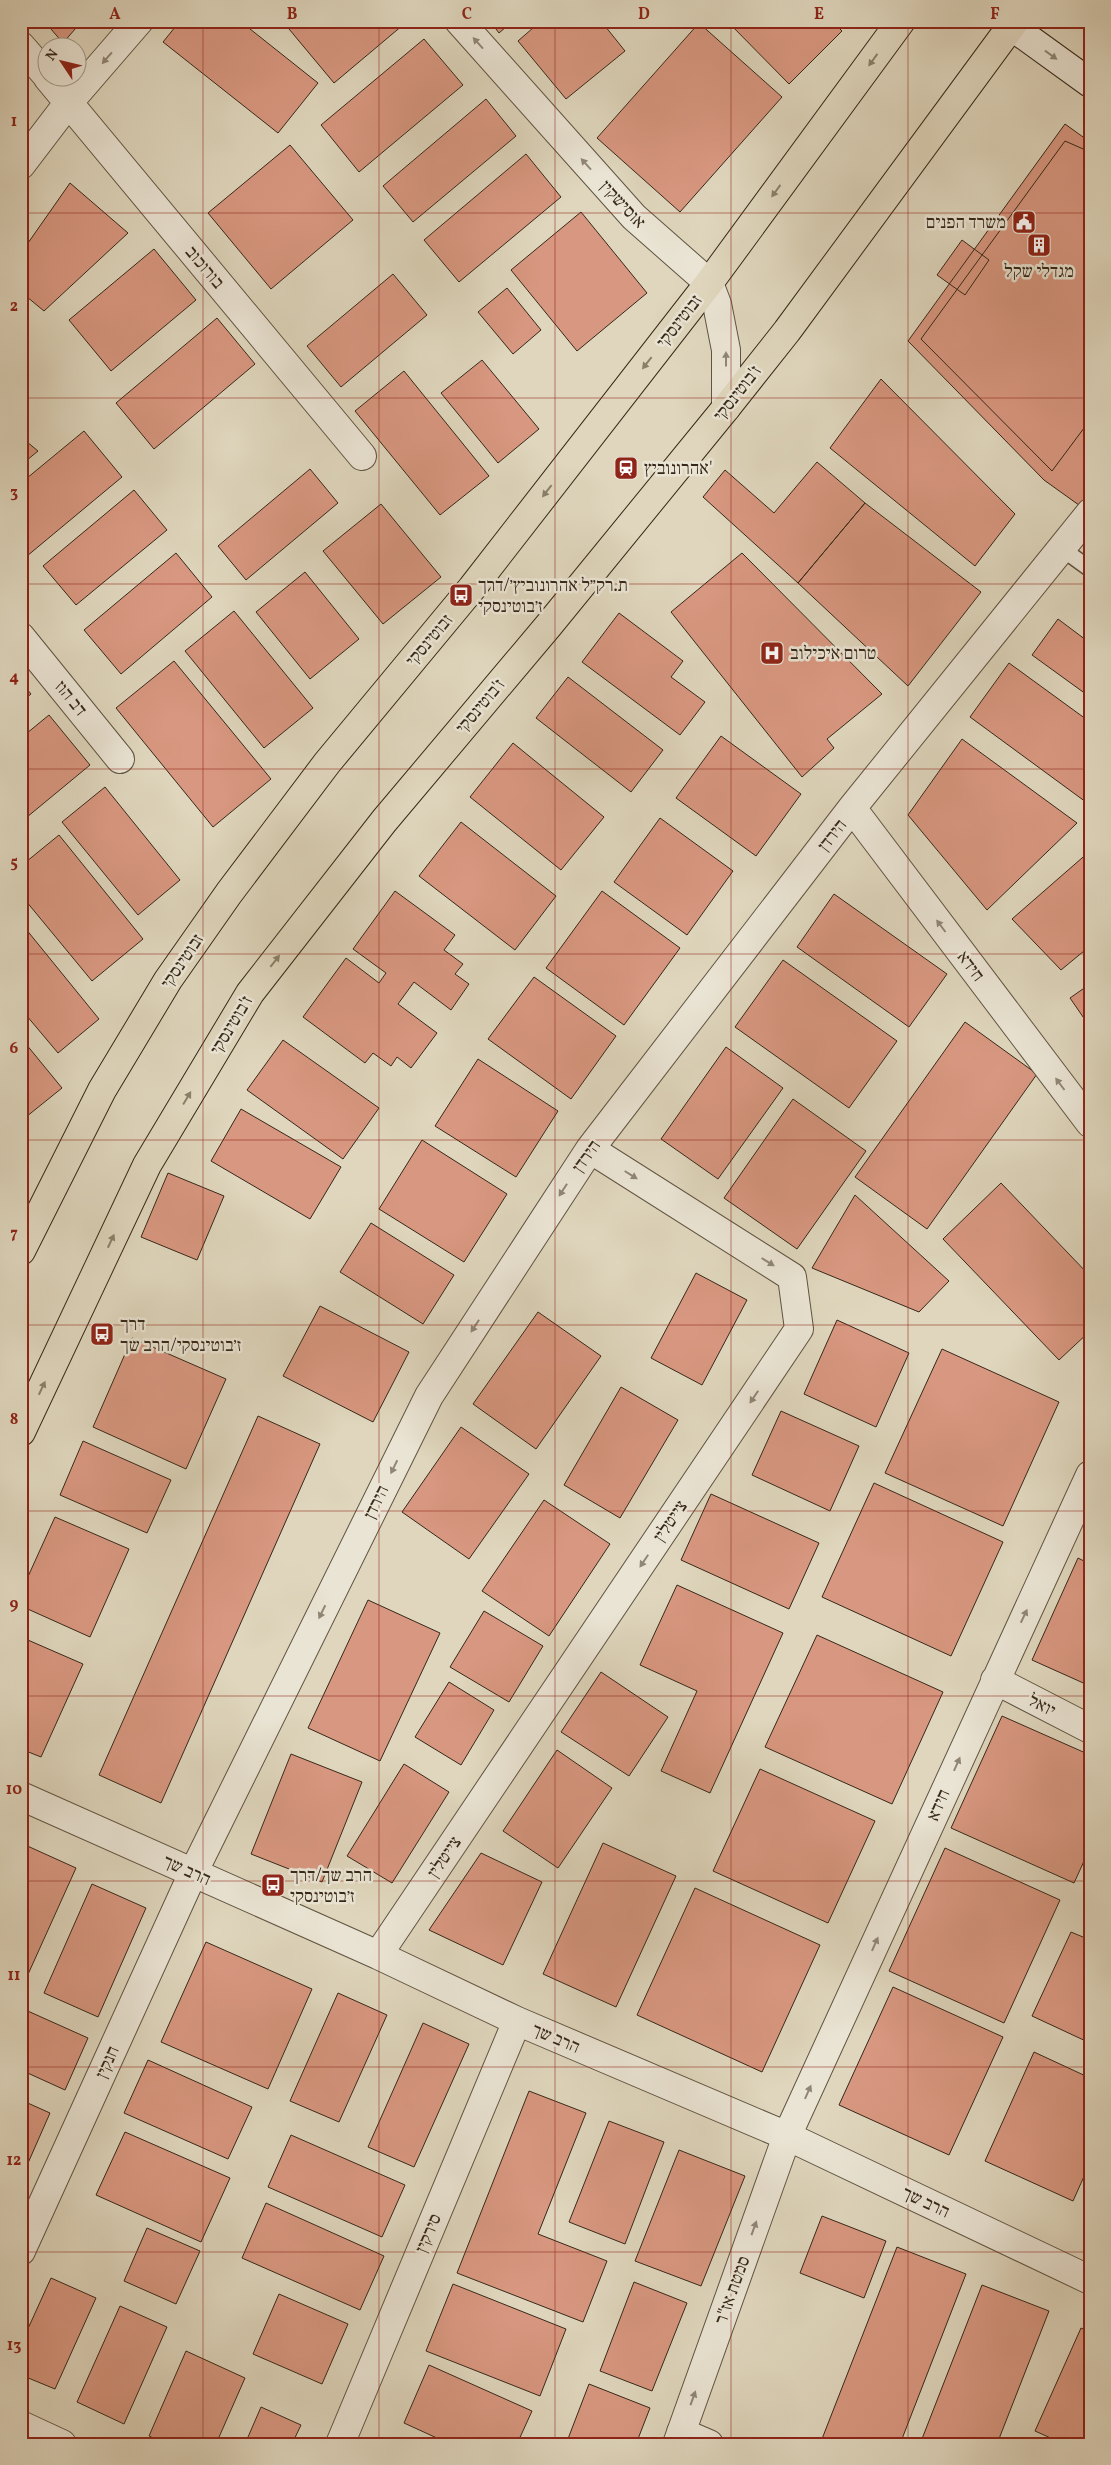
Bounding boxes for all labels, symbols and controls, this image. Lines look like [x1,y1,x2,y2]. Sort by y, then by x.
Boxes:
text: A [109,4,121,26]
text: B [287,4,298,26]
text: C [462,4,472,26]
text: D [638,4,650,26]
text: E [814,4,824,26]
text: F [990,4,1000,26]
one-way arrow [472,37,484,49]
north arrow [38,38,88,88]
text: N [42,46,63,65]
one-way arrow [1044,50,1058,60]
one-way arrow [102,51,113,64]
one-way arrow [868,54,878,67]
text: 1 [11,111,17,133]
one-way arrow [580,159,592,171]
street label: אוסישקין [593,175,651,235]
one-way arrow [771,184,781,198]
public building icon: משרד הפנים [1011,209,1037,235]
place label: משרד הפנים [926,211,1006,236]
building icon: מגדלי שקל [1026,232,1052,258]
street label: בורוכוב [178,241,229,295]
place label: מגדלי שקל [1004,260,1074,285]
street label: זבוטינסקי [651,290,709,354]
text: 2 [10,296,18,318]
one-way arrow [722,351,730,367]
one-way arrow [641,356,652,369]
street label: ז'בוטינסקי [708,361,768,427]
station icon: אהרונוביץ' [613,455,639,481]
place label: אהרונוביץ' [644,457,712,482]
text: 3 [10,482,18,504]
one-way arrow [542,484,552,498]
place label: ת.רק״ל אהרונוביץ׳/דרך ז׳בוטינסקי [478,574,628,620]
bus stop icon: ת.רק״ל אהרונוביץ׳/דרך ז׳בוטינסקי [448,582,474,608]
street label: זבוטינסקי [401,609,459,673]
hospital icon: טרום איכילוב [759,640,785,666]
place label: טרום איכילוב [790,642,876,667]
text: 4 [9,667,19,689]
street label: ז'בוטינסקי [451,674,512,740]
street label: דב הוז [48,676,92,722]
street label: הירדן [813,814,854,857]
text: 5 [10,852,18,874]
one-way arrow [936,920,947,933]
street label: זבוטינסקי [156,929,211,994]
street label: חידא [950,946,990,987]
one-way arrow [270,954,280,968]
street label: ז'בוטינסקי [205,991,260,1060]
text: 6 [10,1038,19,1060]
one-way arrow [1055,1078,1066,1091]
one-way arrow [183,1091,192,1104]
street label: הירדן [567,1135,607,1178]
one-way arrow [624,1170,638,1179]
one-way arrow [558,1183,568,1196]
text: 7 [10,1223,18,1245]
one-way arrow [107,1234,115,1248]
one-way arrow [762,1257,775,1266]
place label: דרך ז׳בוטינסקי/הרב שך [120,1313,241,1359]
one-way arrow [470,1319,479,1332]
bus stop icon: דרך ז׳בוטינסקי/הרב שך [89,1321,115,1347]
one-way arrow [38,1381,46,1395]
one-way arrow [749,1390,759,1404]
text: 8 [10,1409,18,1431]
one-way arrow [390,1459,398,1474]
street label: הירדן [358,1481,396,1524]
street label: צייטלין [648,1496,694,1548]
one-way arrow [639,1554,649,1567]
text: 9 [10,1594,19,1616]
one-way arrow [318,1605,326,1619]
one-way arrow [1021,1609,1029,1623]
street label: יואל [1023,1689,1060,1724]
one-way arrow [953,1757,961,1771]
text: 10 [6,1779,22,1801]
street label: חידא [921,1786,957,1825]
street label: צייטלין [422,1832,468,1884]
street label: הרב שך [158,1850,214,1893]
place label: הרב שך/דרך ז׳בוטינסקי [290,1864,372,1910]
bus stop icon: הרב שך/דרך ז׳בוטינסקי [260,1872,286,1898]
one-way arrow [871,1937,879,1951]
text: 11 [8,1965,20,1987]
street label: הרב שך [527,2018,583,2061]
street label: חנקין [90,2042,127,2083]
one-way arrow [804,2085,812,2099]
text: 12 [7,2150,21,2172]
street label: הרב שך [897,2181,953,2225]
street label: סירקין [410,2210,449,2257]
one-way arrow [751,2221,758,2236]
street label: סמטת אז"ר [710,2253,757,2328]
text: 13 [7,2335,21,2357]
one-way arrow [689,2390,697,2405]

